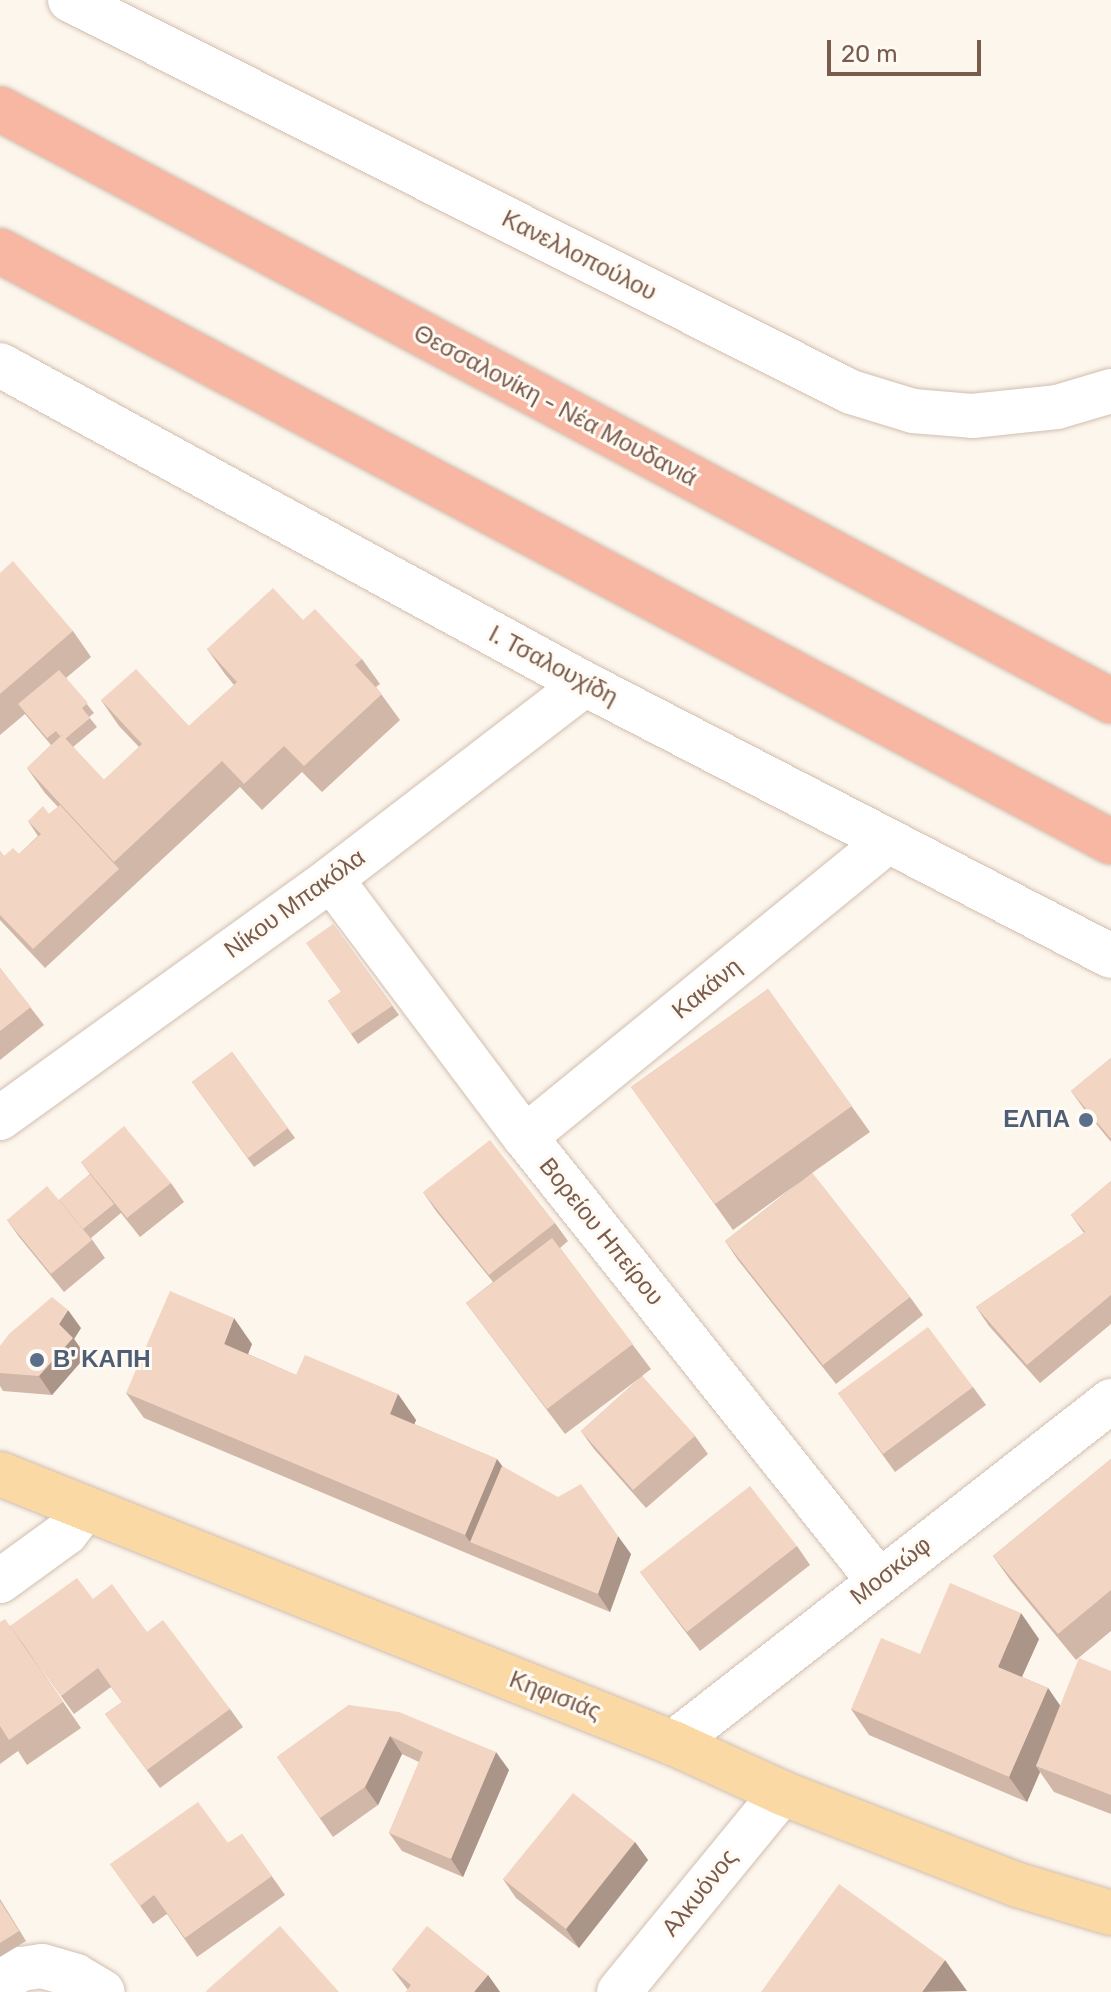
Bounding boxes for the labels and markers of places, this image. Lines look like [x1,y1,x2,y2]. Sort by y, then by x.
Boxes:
place label: ΕΛΠΑ [1003,1106,1070,1134]
marker: ΕΛΠΑ [1077,1111,1095,1129]
place label: Β' ΚΑΠΗ [53,1346,151,1374]
marker: Β' ΚΑΠΗ [28,1351,46,1369]

